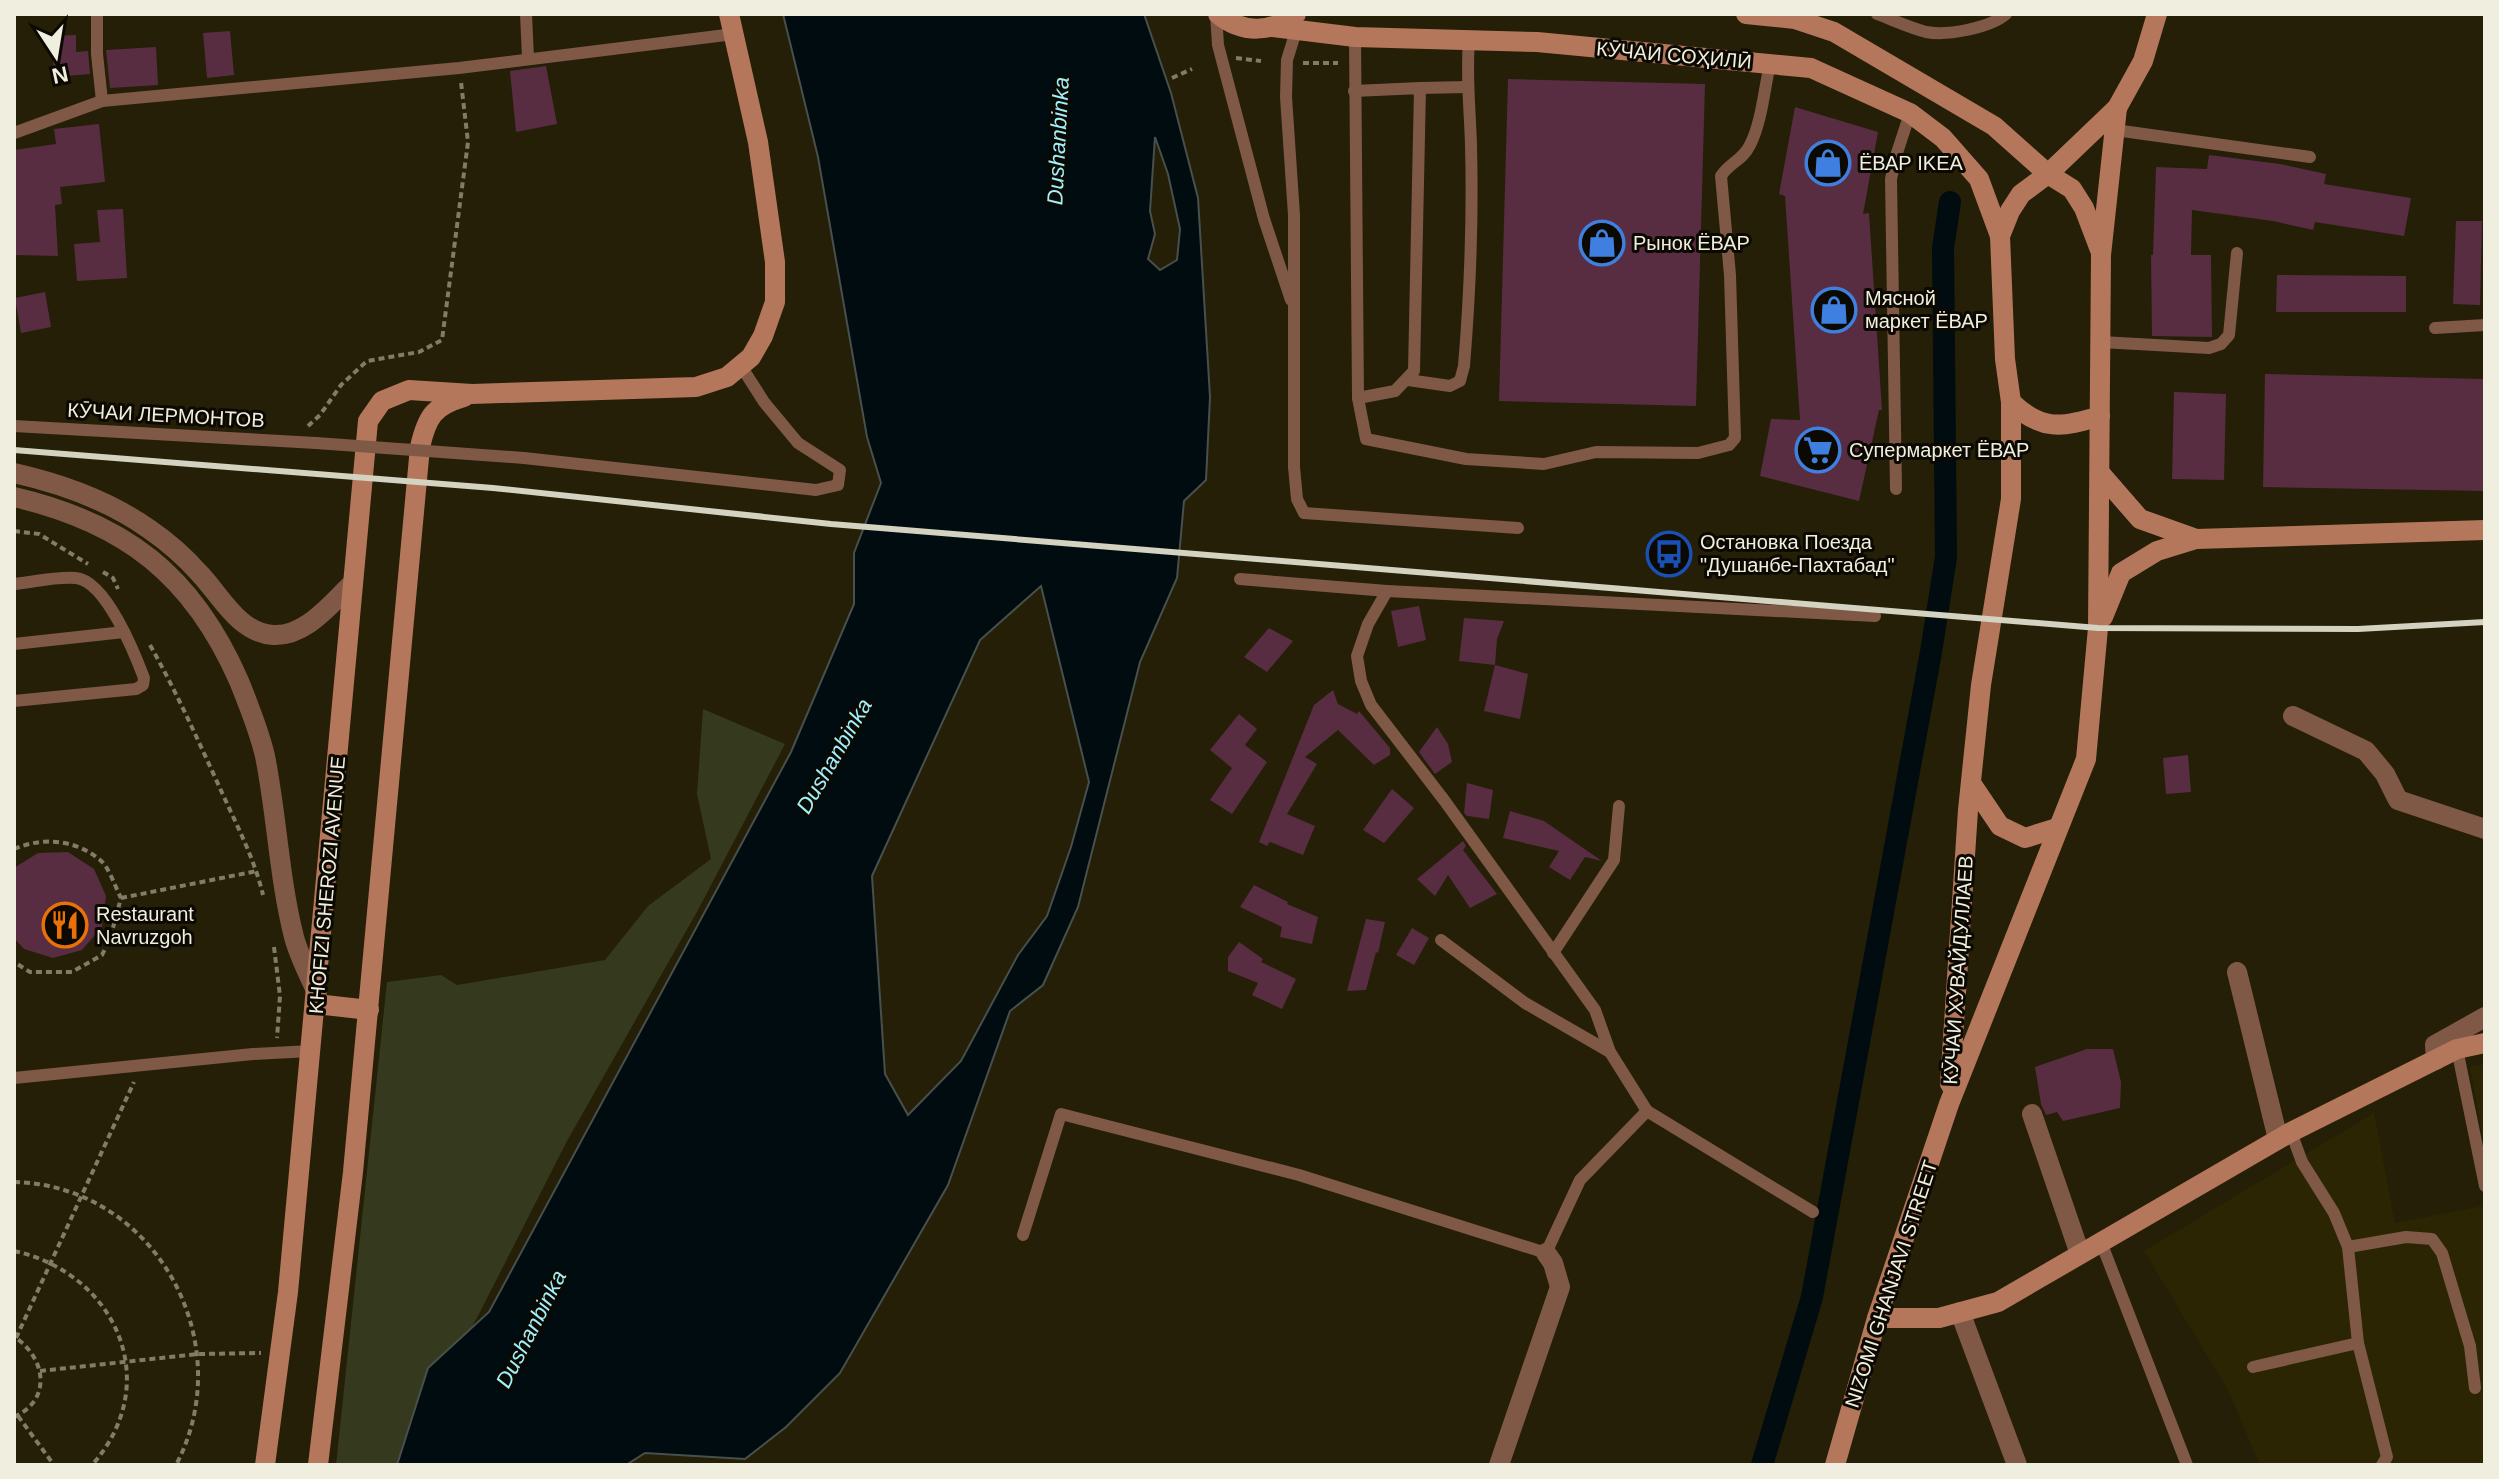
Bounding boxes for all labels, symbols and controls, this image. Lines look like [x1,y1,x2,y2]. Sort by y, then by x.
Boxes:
north arrow [16,16,96,96]
street label: КӮЧАИ СОҲИЛӢ [1595,37,1753,73]
text: N [50,61,70,89]
water label: Dushanbinka [1042,76,1074,206]
shop icon: ЁВАР IKEA [1804,139,1852,187]
place label: ЁВАР IKEA [1859,152,1963,174]
shop icon: Рынок ЁВАР [1578,219,1626,267]
place label: Рынок ЁВАР [1633,232,1750,254]
shop icon: Мясной маркет ЁВАР [1810,286,1858,334]
place label: Мясной маркет ЁВАР [1865,287,1988,332]
street label: КӮЧАИ ЛЕРМОНТОВ [67,399,265,431]
supermarket icon: Супермаркет ЁВАР [1794,426,1842,474]
place label: Супермаркет ЁВАР [1849,439,2029,461]
bus stop icon: Остановка Поезда "Душанбе-Пахтабад" [1645,530,1693,578]
place label: Остановка Поезда "Душанбе-Пахтабад" [1700,531,1895,576]
water label: Dushanbinka [791,694,877,818]
street label: KHOFIZI SHEROZI AVENUE [305,755,349,1015]
street label: КӮЧАИ ХУВАЙДУЛЛАЕВ [1938,855,1977,1085]
restaurant icon: Restaurant Navruzgoh [41,901,89,949]
place label: Restaurant Navruzgoh [96,903,194,948]
street label: NIZOMI GHANJAVI STREET [1841,1158,1941,1410]
water label: Dushanbinka [491,1266,571,1392]

